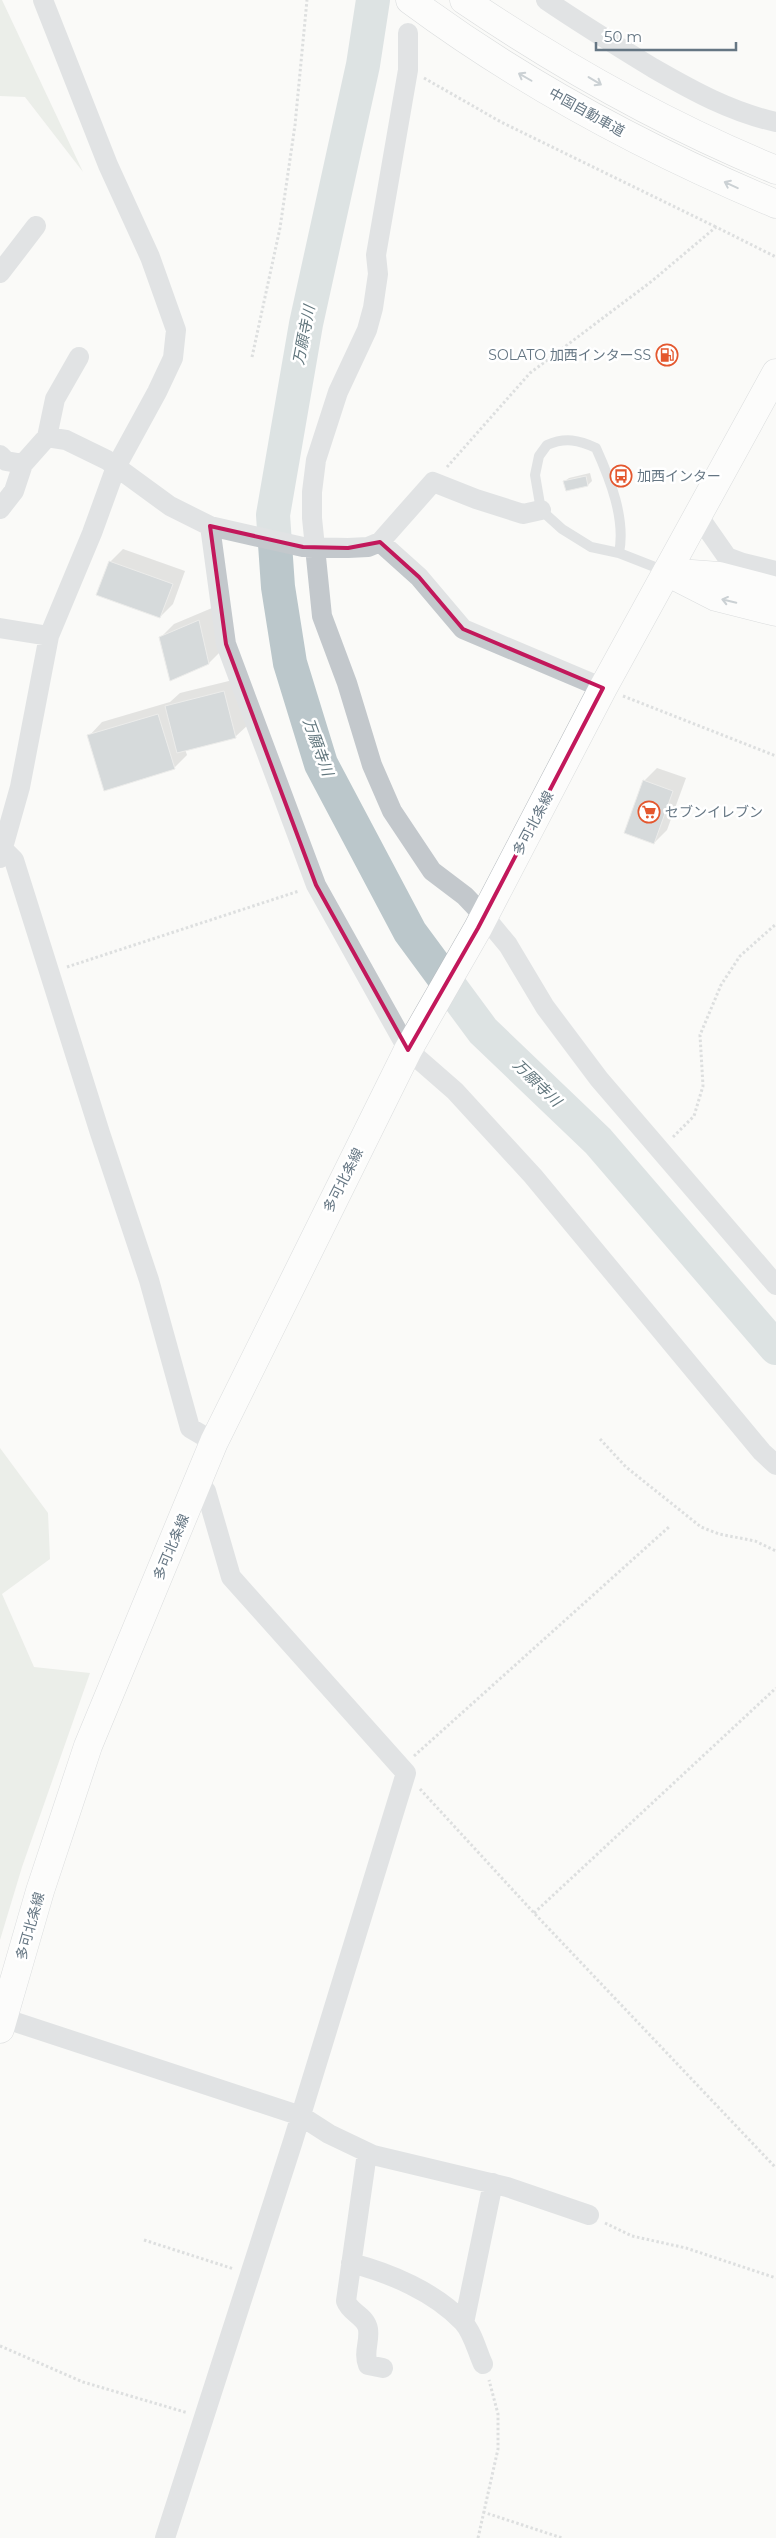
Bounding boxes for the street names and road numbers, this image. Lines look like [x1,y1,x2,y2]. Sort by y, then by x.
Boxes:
street label: 中国自動車道 [546,84,628,140]
street label: 多可北条線 [509,788,557,858]
street label: 多可北条線 [319,1145,367,1215]
street label: 多可北条線 [149,1511,193,1583]
street label: 多可北条線 [12,1890,48,1962]

